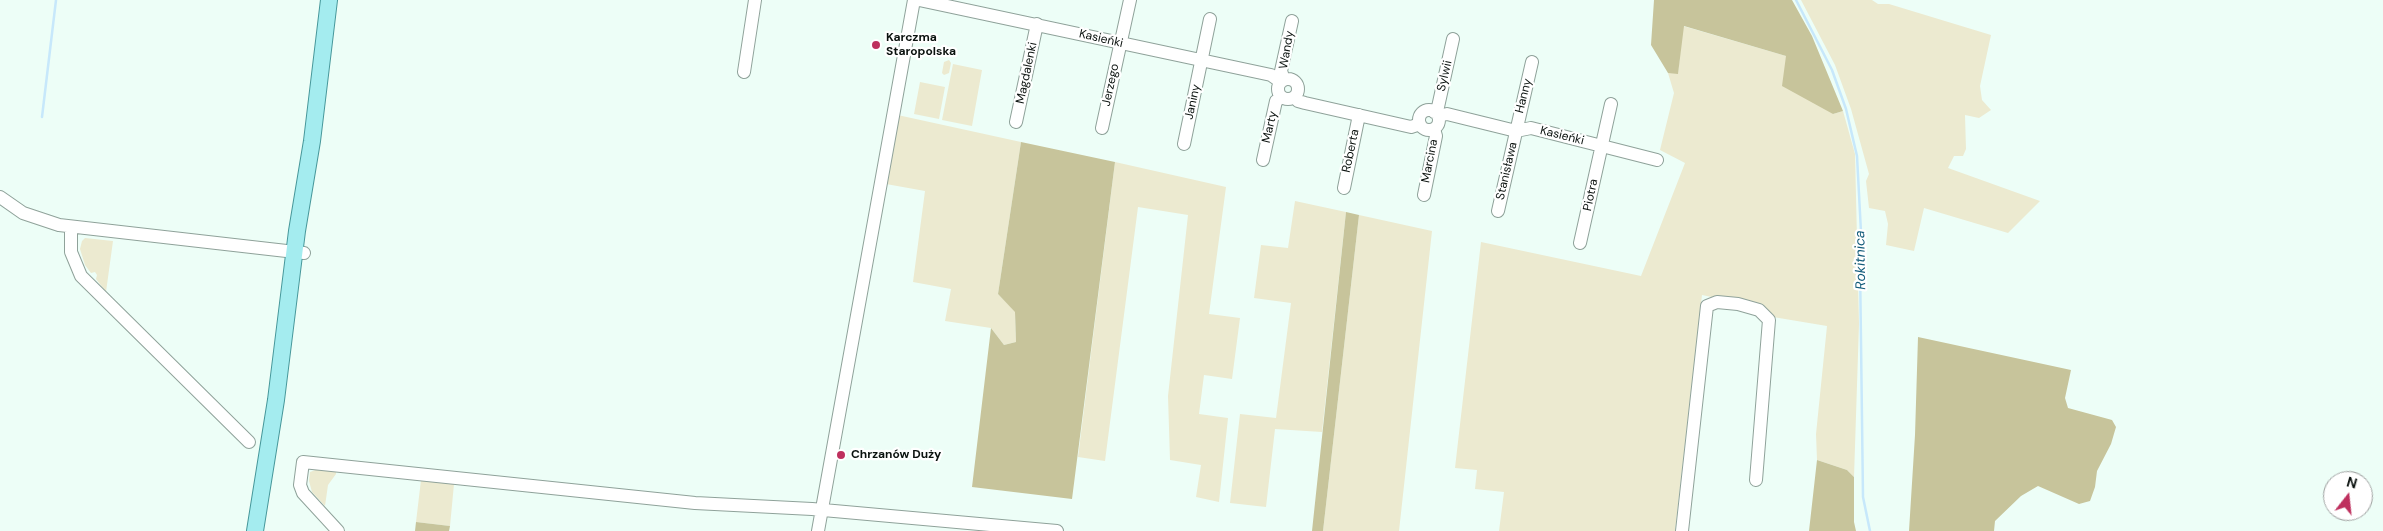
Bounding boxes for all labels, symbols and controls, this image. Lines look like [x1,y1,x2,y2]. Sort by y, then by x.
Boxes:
street label: Kasieńki [1078,27,1124,51]
street label: Wandy [1277,30,1297,70]
place label: Karczma Staropolska [886,31,956,59]
marker: Karczma Staropolska [870,39,882,51]
street label: Magdalenki [1013,41,1041,105]
street label: Sylwii [1434,59,1456,93]
street label: Jerzego [1099,62,1123,108]
street label: Hanny [1513,77,1535,115]
street label: Janiny [1182,83,1204,121]
street label: Marty [1259,110,1281,144]
street label: Kasieńki [1539,124,1585,148]
street label: Roberta [1339,128,1363,174]
street label: Marcina [1419,138,1441,184]
street label: Stanisława [1493,141,1521,201]
street label: Piotra [1581,178,1601,212]
water label: Rokitnica [1852,230,1870,290]
place label: Chrzanów Duży [851,448,941,462]
marker: Chrzanów Duży [835,449,847,461]
north arrow [2323,471,2373,521]
text: N [2344,472,2359,493]

